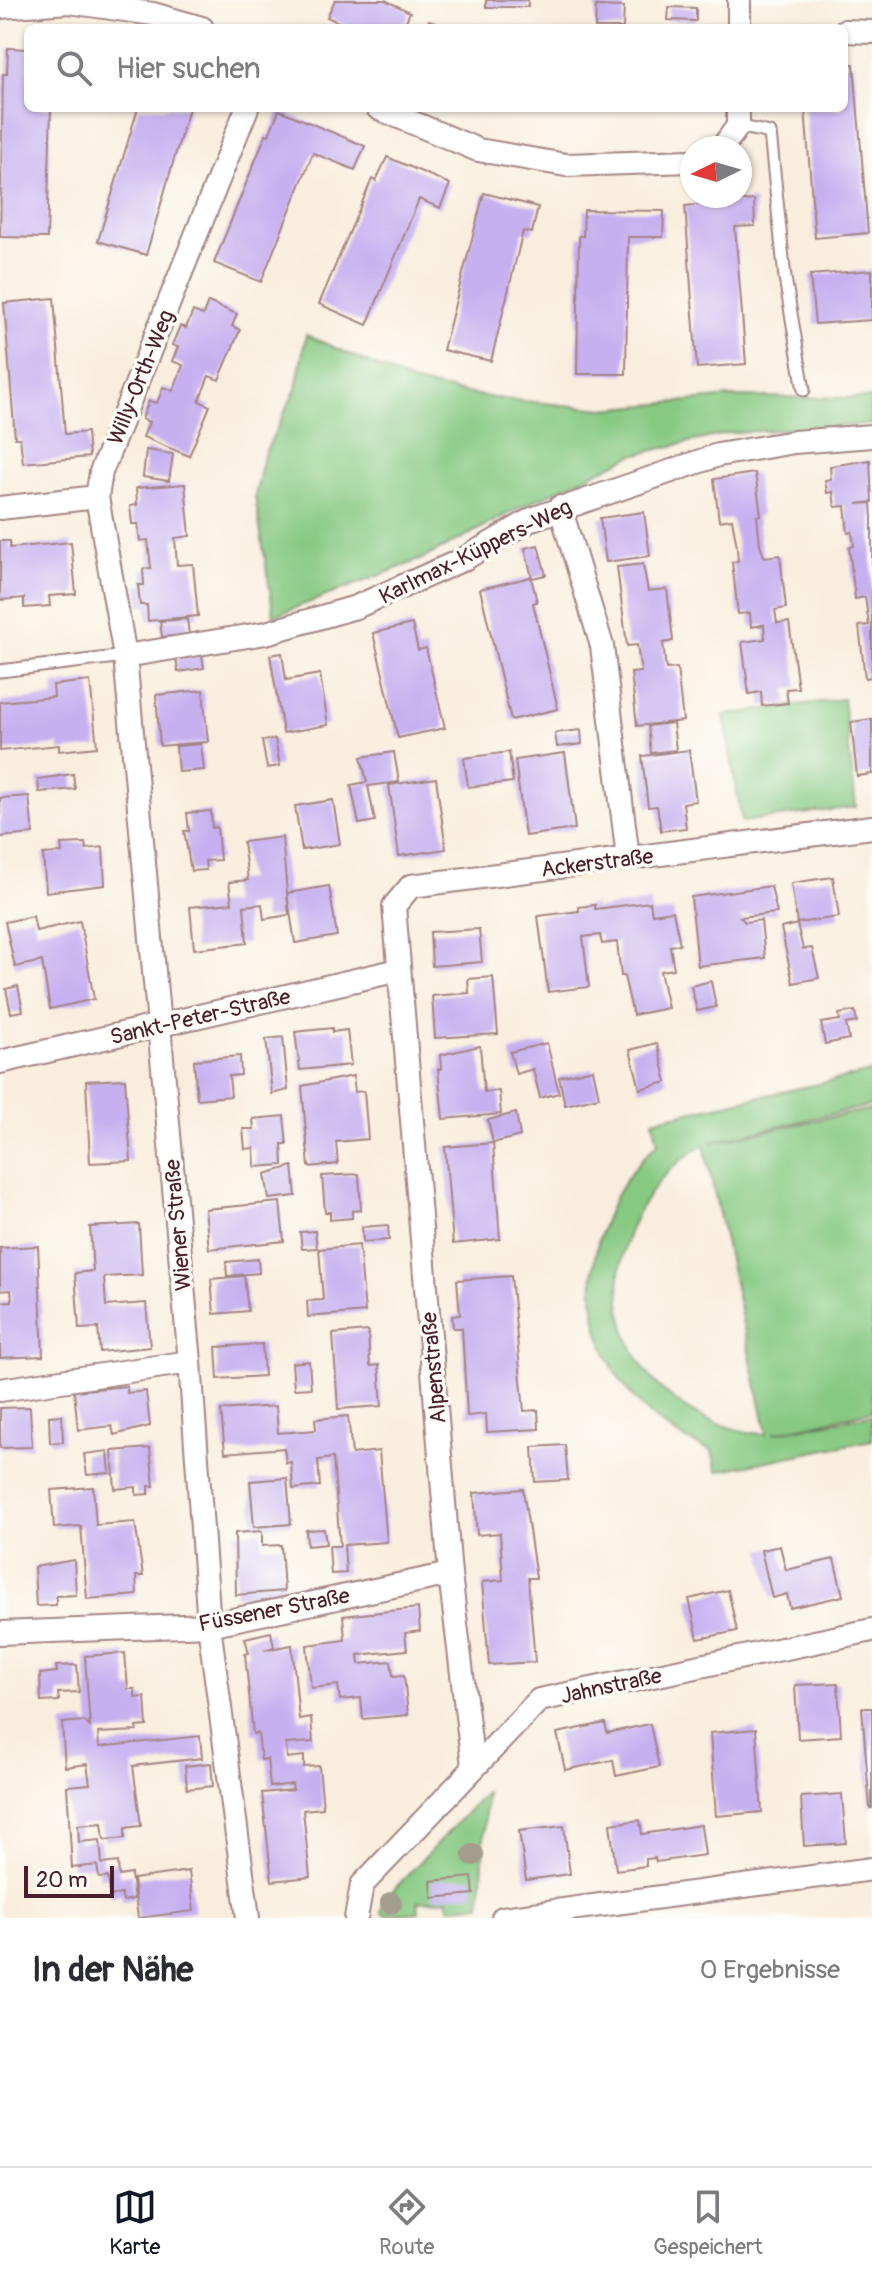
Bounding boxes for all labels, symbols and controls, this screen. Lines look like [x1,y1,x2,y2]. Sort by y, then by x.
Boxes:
search box [24,24,848,112]
icon: search [52,46,96,90]
text: Hier suchen [116,50,261,87]
north arrow [680,136,752,208]
street label: Willy-Orth-Weg [101,306,181,449]
street label: Karlmax-Küppers-Weg [375,493,576,611]
street label: Ackerstraße [539,842,655,884]
street label: Sankt-Peter-Straße [107,983,293,1051]
street label: Wiener Straße [158,1158,198,1292]
street label: Alpenstraße [415,1311,453,1425]
street label: Füssener Straße [196,1582,352,1638]
street label: Jahnstraße [558,1662,665,1710]
scale bar [24,1862,114,1898]
text: 20 m [36,1866,88,1894]
text: In der Nähe [32,1949,193,1992]
text: 0 Ergebnisse [700,1954,840,1986]
tab: Karte [109,2185,160,2261]
tab: Route [379,2185,434,2261]
tab: Gespeichert [653,2185,763,2261]

